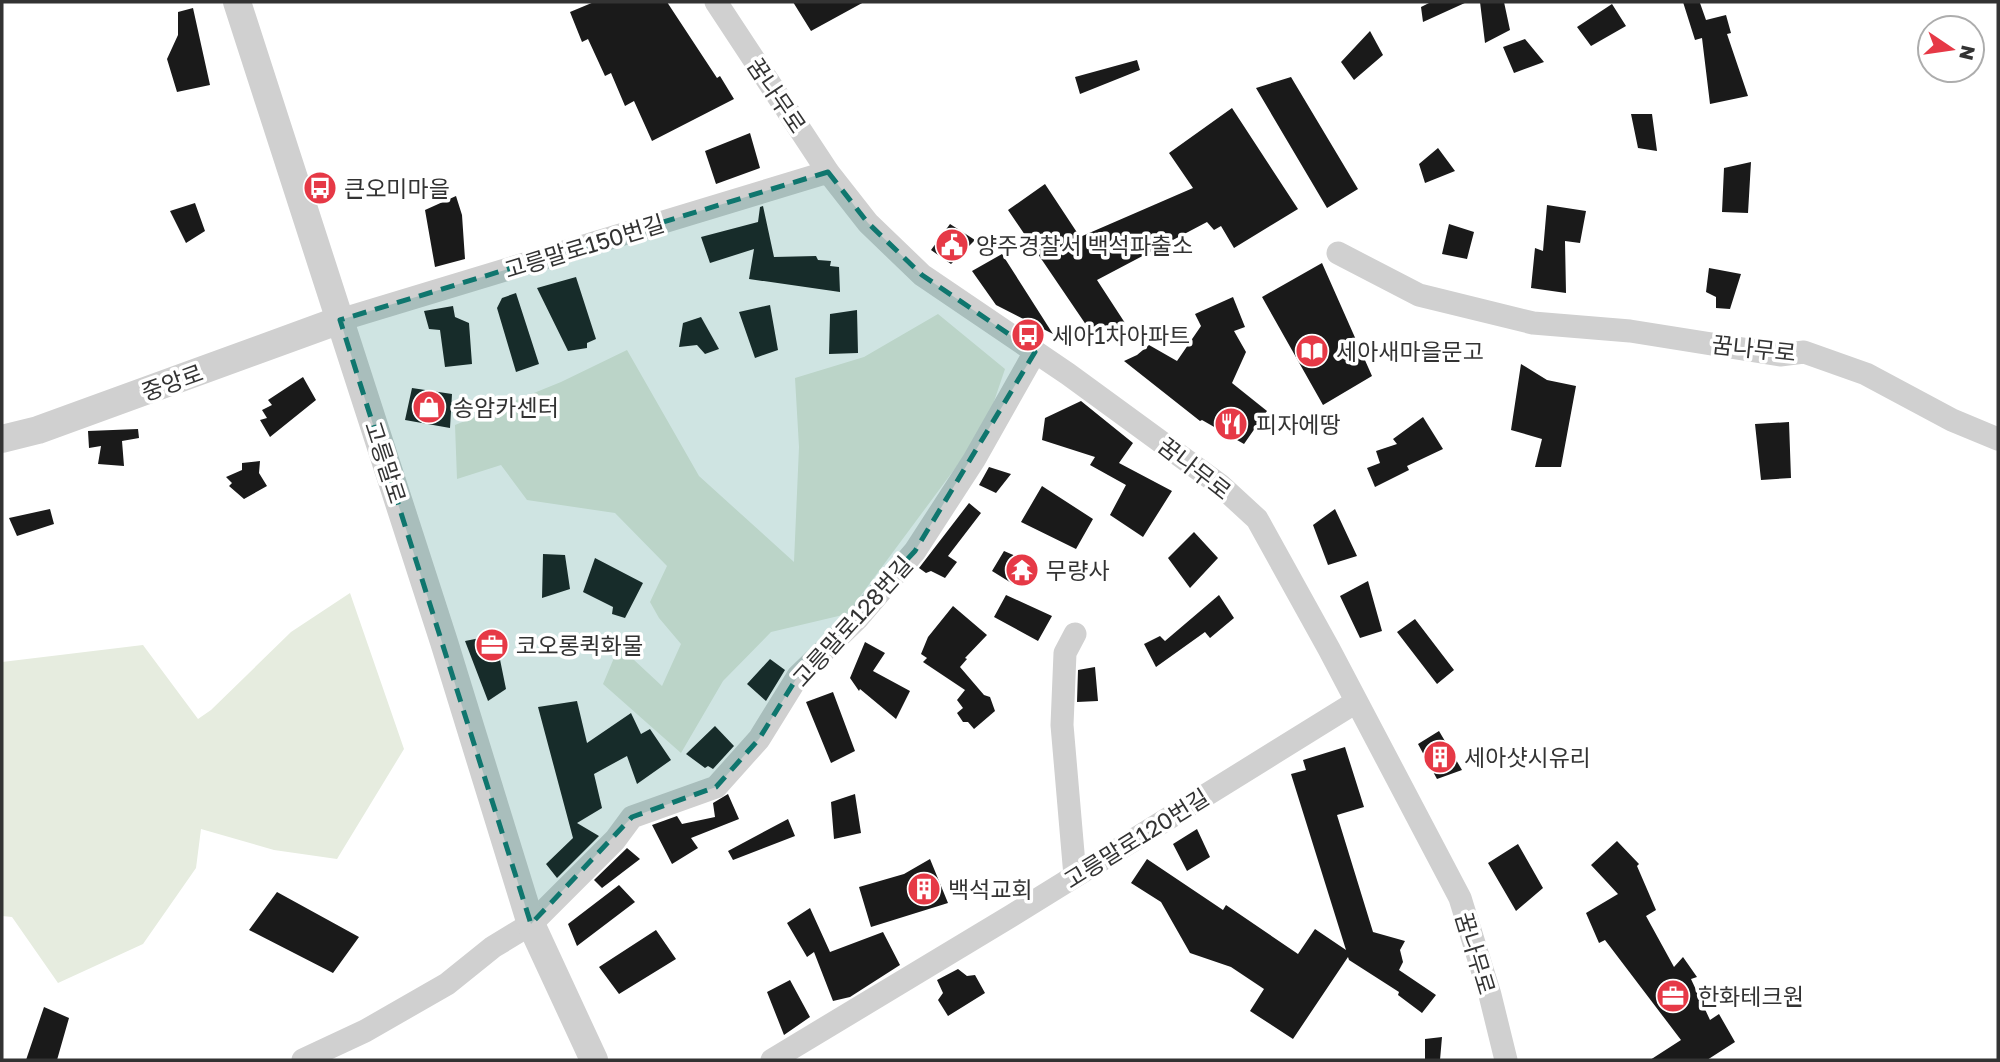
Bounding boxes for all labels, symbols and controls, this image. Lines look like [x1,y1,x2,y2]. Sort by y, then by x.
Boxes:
north arrow [1916,14,1986,84]
text: N [1955,43,1981,63]
street label: 꿈나무로 [742,52,812,138]
bus stop icon: 큰오미마을 [301,169,339,207]
place label: 큰오미마을 [344,174,450,202]
street label: 고릉말로150번길 [501,208,667,284]
public building icon: 양주경찰서 백석파출소 [933,226,971,264]
place label: 양주경찰서 백석파출소 [976,231,1193,259]
bus stop icon: 세아1차아파트 [1009,316,1047,354]
place label: 세아1차아파트 [1052,321,1190,349]
street label: 꿈나무로 [1710,330,1798,366]
library icon: 세아새마을문고 [1293,332,1331,370]
place label: 세아새마을문고 [1336,337,1484,365]
street label: 중앙로 [137,358,207,406]
shop icon: 송암카센터 [410,388,448,426]
place label: 송암카센터 [453,393,559,421]
restaurant icon: 피자에땅 [1212,405,1250,443]
place label: 피자에땅 [1256,410,1341,438]
street label: 고릉말로 [360,417,412,507]
street label: 꿈나무로 [1153,431,1237,505]
street label: 고릉말로128번길 [786,550,918,692]
temple icon: 무량사 [1003,551,1041,589]
place label: 무량사 [1046,556,1109,584]
office icon: 코오롱퀵화물 [473,626,511,664]
place label: 코오롱퀵화물 [516,631,643,659]
building icon: 세아샷시유리 [1421,738,1459,776]
place label: 세아샷시유리 [1464,743,1591,771]
street label: 고릉말로120번길 [1058,782,1214,894]
building icon: 백석교회 [905,870,943,908]
place label: 백석교회 [948,875,1033,903]
street label: 꿈나무로 [1450,908,1502,998]
office icon: 한화테크원 [1654,977,1692,1015]
place label: 한화테크원 [1698,982,1804,1010]

